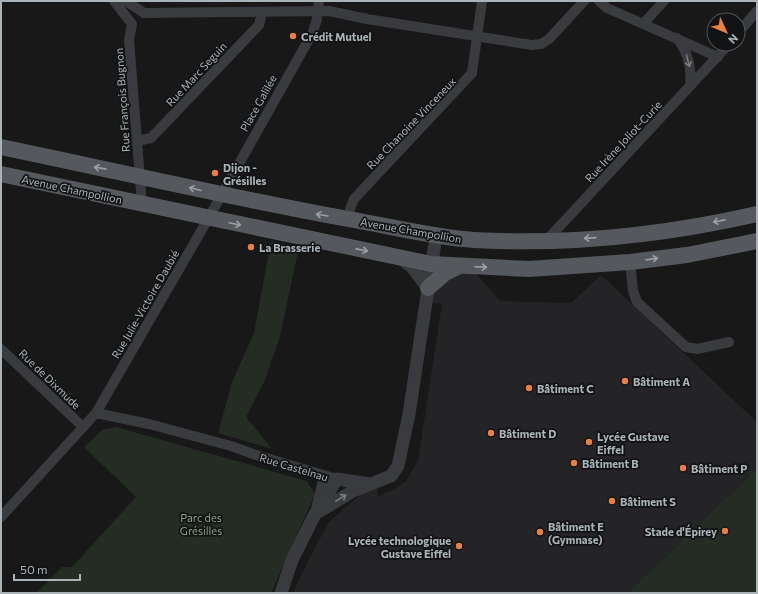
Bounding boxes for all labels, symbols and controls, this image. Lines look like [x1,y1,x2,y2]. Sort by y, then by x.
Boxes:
north arrow [706,12,746,52]
place label: Crédit Mutuel [301,30,371,43]
marker: Crédit Mutuel [288,31,298,41]
text: N [726,32,741,47]
street label: Rue Marc Seguin [163,39,229,109]
street label: Rue François Bugnon [112,48,132,152]
one-way arrow [685,54,692,67]
street label: Place Galilée [237,72,279,134]
street label: Rue Chanoine Vinceneux [364,74,458,172]
street label: Rue Irène Joliot-Curie [582,98,665,185]
place label: Dijon - Grésilles [223,161,266,187]
one-way arrow [94,163,107,171]
marker: Dijon - Grésilles [210,168,220,178]
street label: Avenue Champollion [21,172,123,206]
one-way arrow [189,184,202,192]
one-way arrow [316,210,329,218]
street label: Avenue Champollion [359,215,463,245]
one-way arrow [713,218,726,226]
one-way arrow [228,220,241,228]
one-way arrow [584,234,597,242]
place label: La Brasserie [259,241,320,254]
marker: La Brasserie [246,242,256,252]
street label: Rue Julie-Victoire Daubié [109,247,182,361]
one-way arrow [356,247,369,255]
one-way arrow [645,256,658,263]
one-way arrow [474,263,487,271]
street label: Rue de Dixmude [17,346,84,412]
place label: Bâtiment A [633,375,690,388]
marker: Bâtiment A [620,376,630,386]
place label: Bâtiment C [537,382,594,395]
marker: Bâtiment C [524,383,534,393]
place label: Bâtiment D [499,427,556,440]
marker: Bâtiment D [486,428,496,438]
place label: Lycée Gustave Eiffel [597,430,669,456]
marker: Lycée Gustave Eiffel [584,437,594,447]
street label: Rue Castelnau [258,450,330,484]
place label: Bâtiment B [582,457,639,470]
marker: Bâtiment B [569,458,579,468]
place label: Bâtiment P [691,462,747,475]
marker: Bâtiment P [678,463,688,473]
one-way arrow [335,494,346,502]
place label: Bâtiment S [620,495,676,508]
marker: Bâtiment S [607,496,617,506]
park label: Parc des Grésilles [180,511,222,537]
place label: Bâtiment E (Gymnase) [548,520,604,546]
place label: Stade d'Épirey [645,524,717,538]
marker: Stade d'Épirey [720,526,730,536]
marker: Bâtiment E (Gymnase) [535,527,545,537]
place label: Lycée technologique Gustave Eiffel [348,534,451,560]
marker: Lycée technologique Gustave Eiffel [454,541,464,551]
scale bar [14,556,80,582]
text: 50 m [20,562,48,576]

